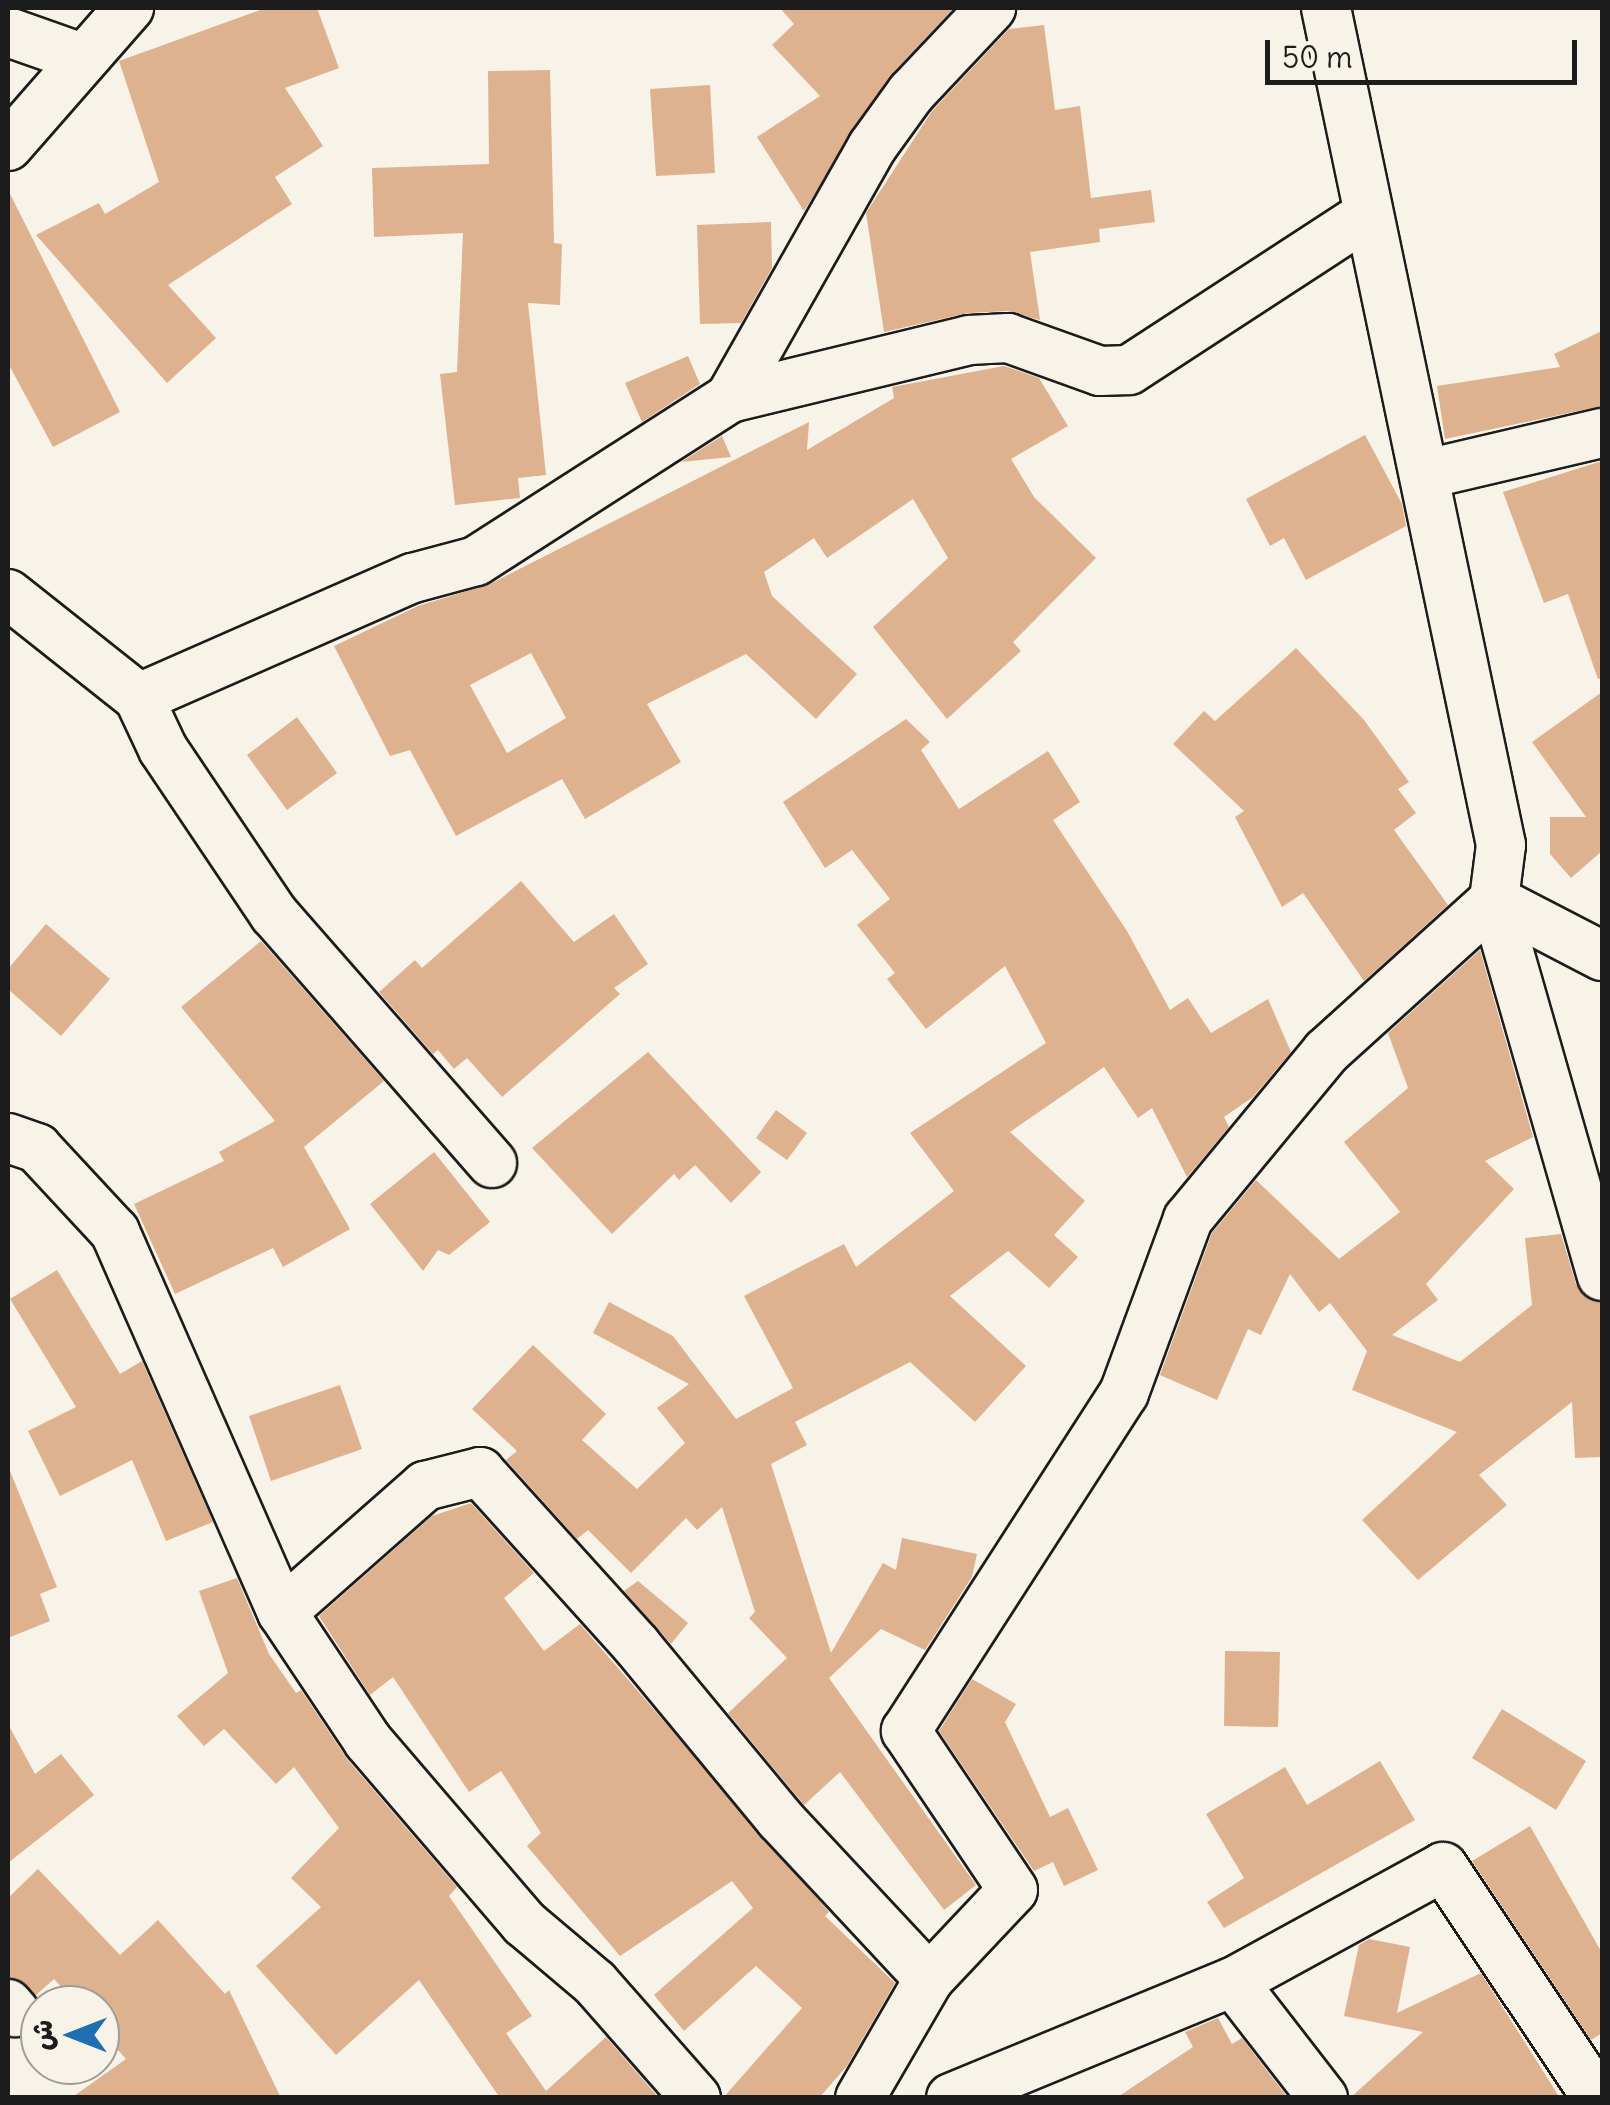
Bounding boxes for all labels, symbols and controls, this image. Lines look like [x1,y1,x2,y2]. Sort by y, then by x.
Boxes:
scale bar [1270,20,1582,82]
text: 50 m [1282,38,1352,76]
north arrow [20,1985,120,2085]
text: ش [24,2020,60,2050]

